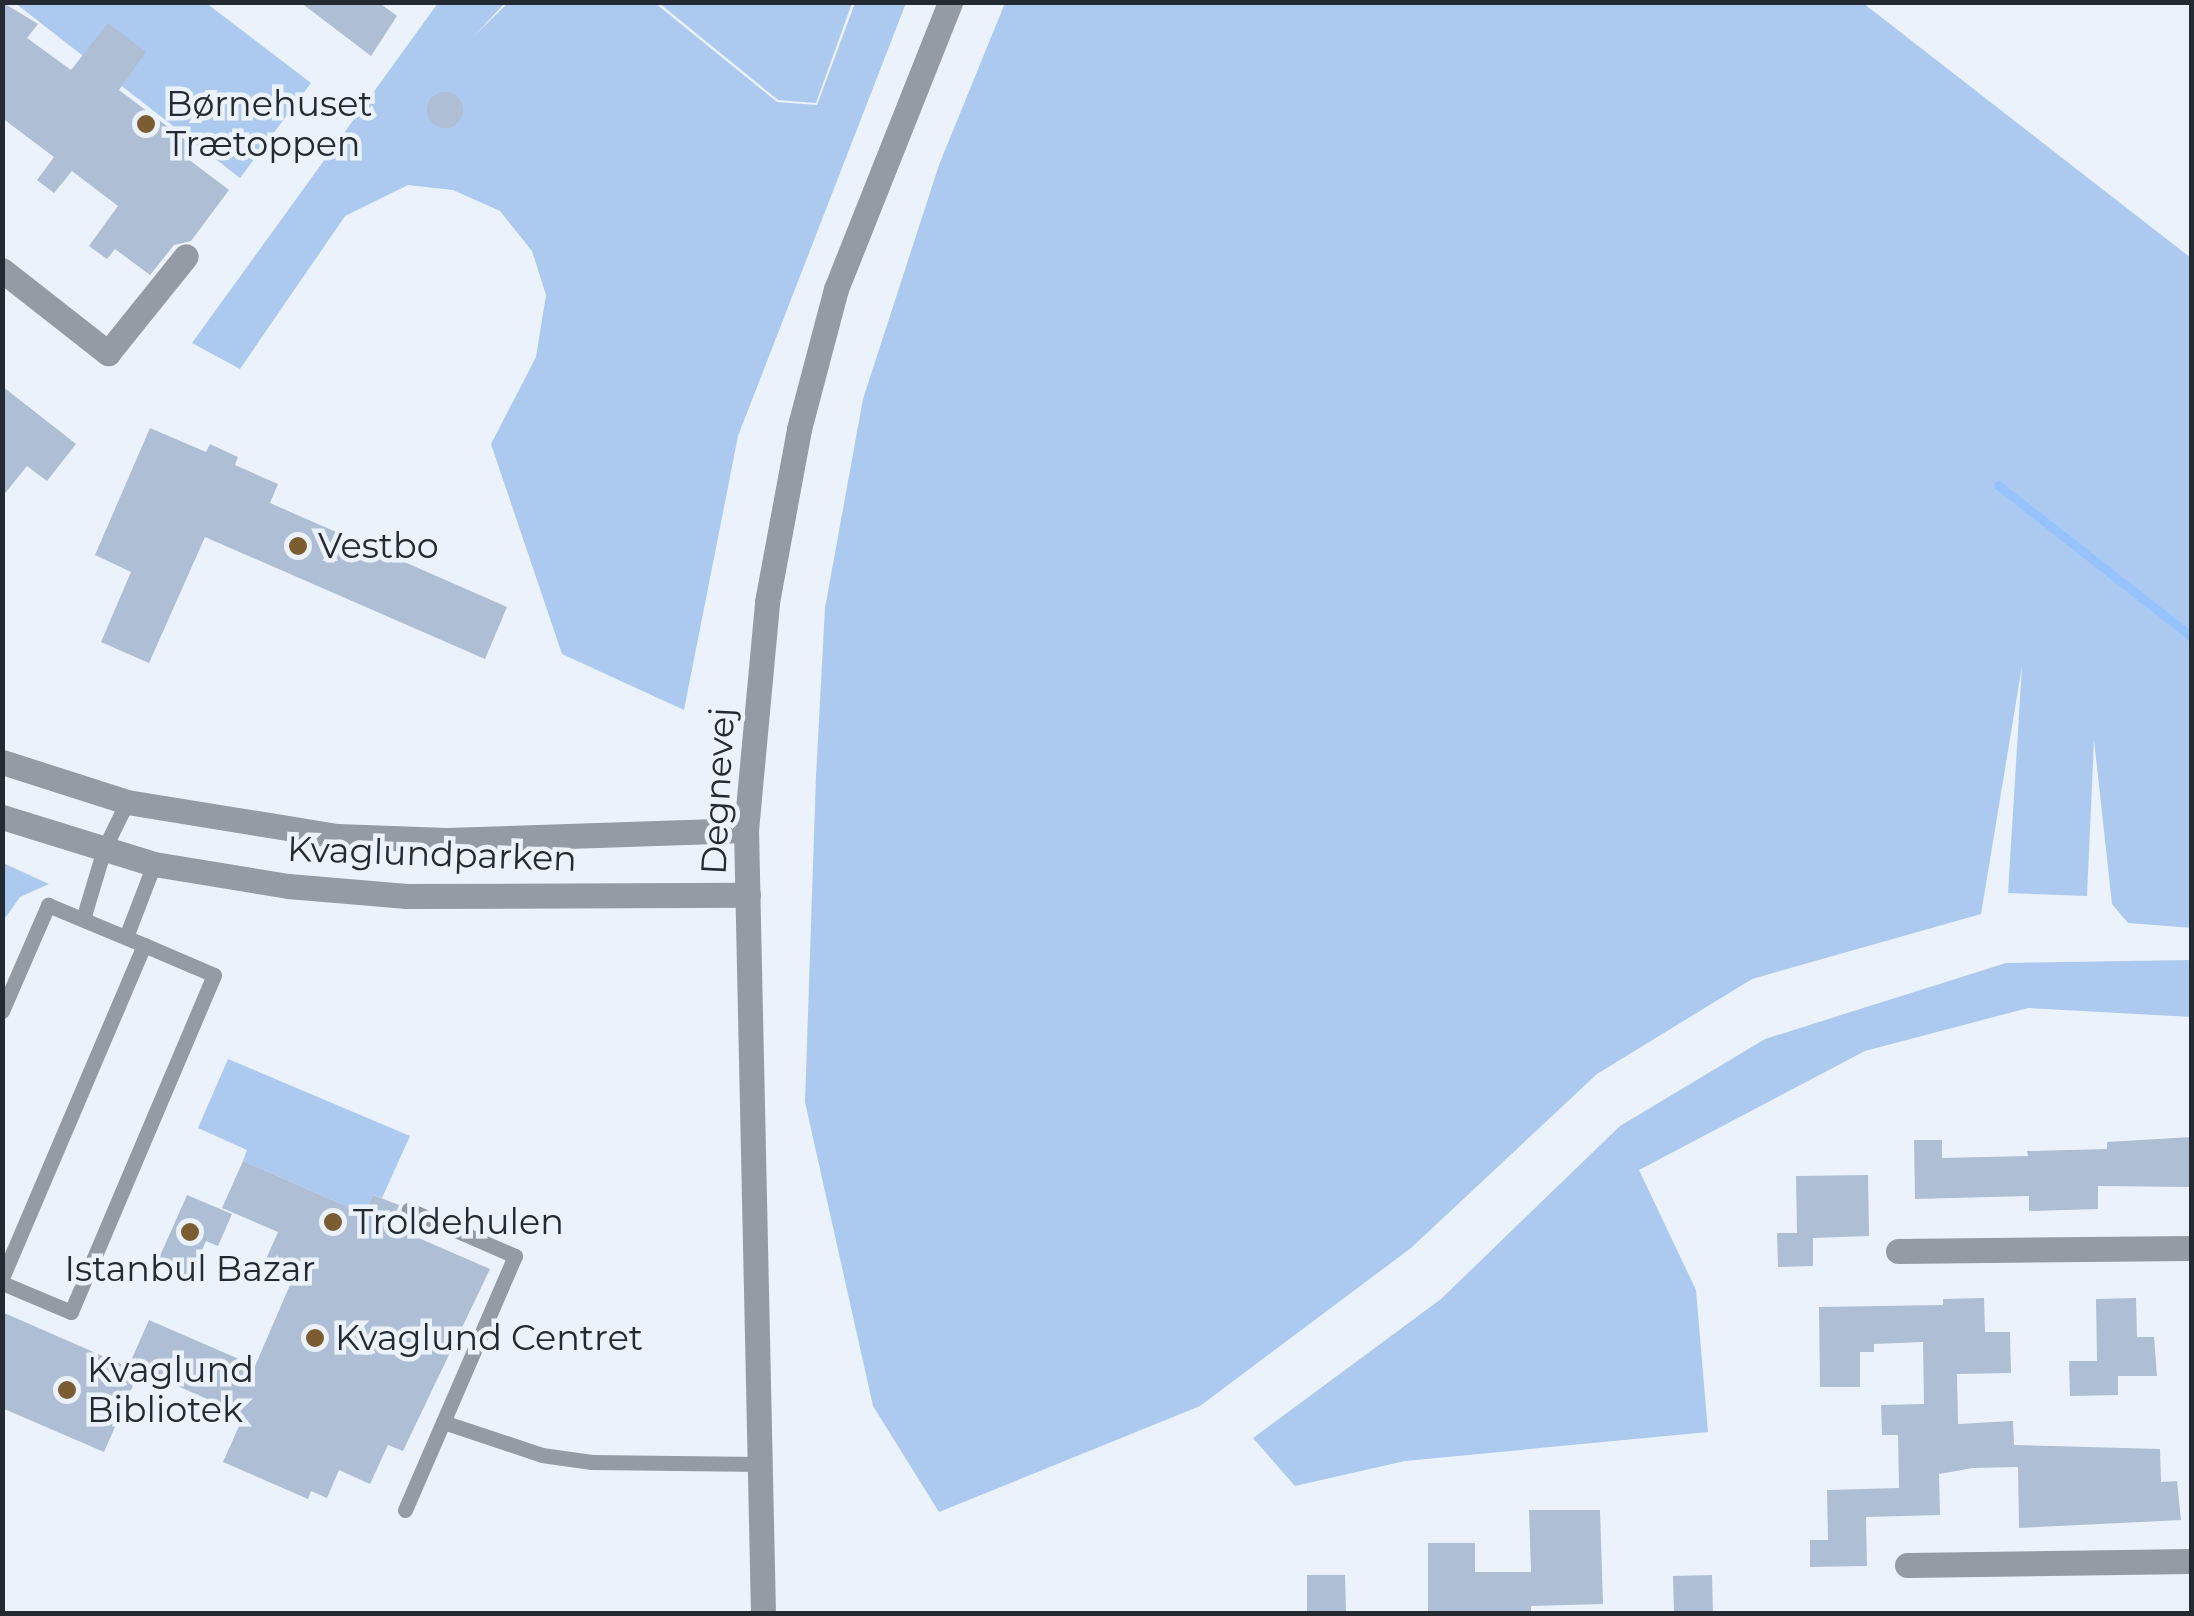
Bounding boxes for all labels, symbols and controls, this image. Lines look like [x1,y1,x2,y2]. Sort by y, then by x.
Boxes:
place label: Børnehuset Trætoppen [166,83,373,165]
marker: Børnehuset Trætoppen [135,113,157,135]
place label: Vestbo [318,525,439,567]
marker: Vestbo [287,535,309,557]
street label: Degnevej [693,706,743,876]
street label: Kvaglundparken [286,828,578,880]
place label: Troldehulen [353,1201,564,1243]
marker: Troldehulen [322,1211,344,1233]
marker: Istanbul Bazar [179,1221,201,1243]
place label: Istanbul Bazar [65,1248,315,1290]
place label: Kvaglund Centret [335,1317,643,1359]
marker: Kvaglund Centret [304,1327,326,1349]
place label: Kvaglund Bibliotek [87,1349,254,1431]
marker: Kvaglund Bibliotek [56,1379,78,1401]

